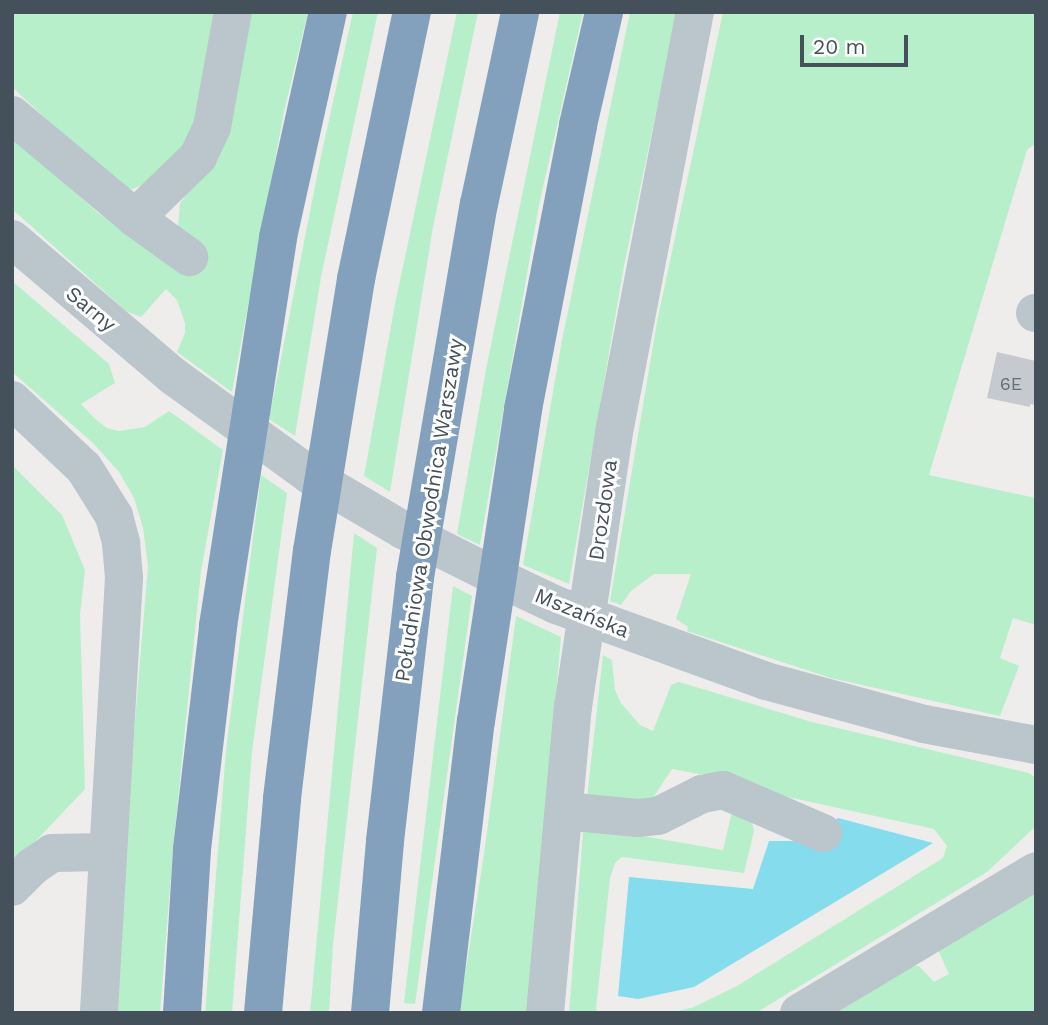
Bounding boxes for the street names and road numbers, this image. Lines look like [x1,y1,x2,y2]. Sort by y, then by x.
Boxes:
street label: Sarny [61,281,121,337]
street label: Południowa Obwodnica Warszawy [389,336,469,684]
street label: Drozdowa [583,458,623,562]
street label: Mszańska [531,583,633,643]

